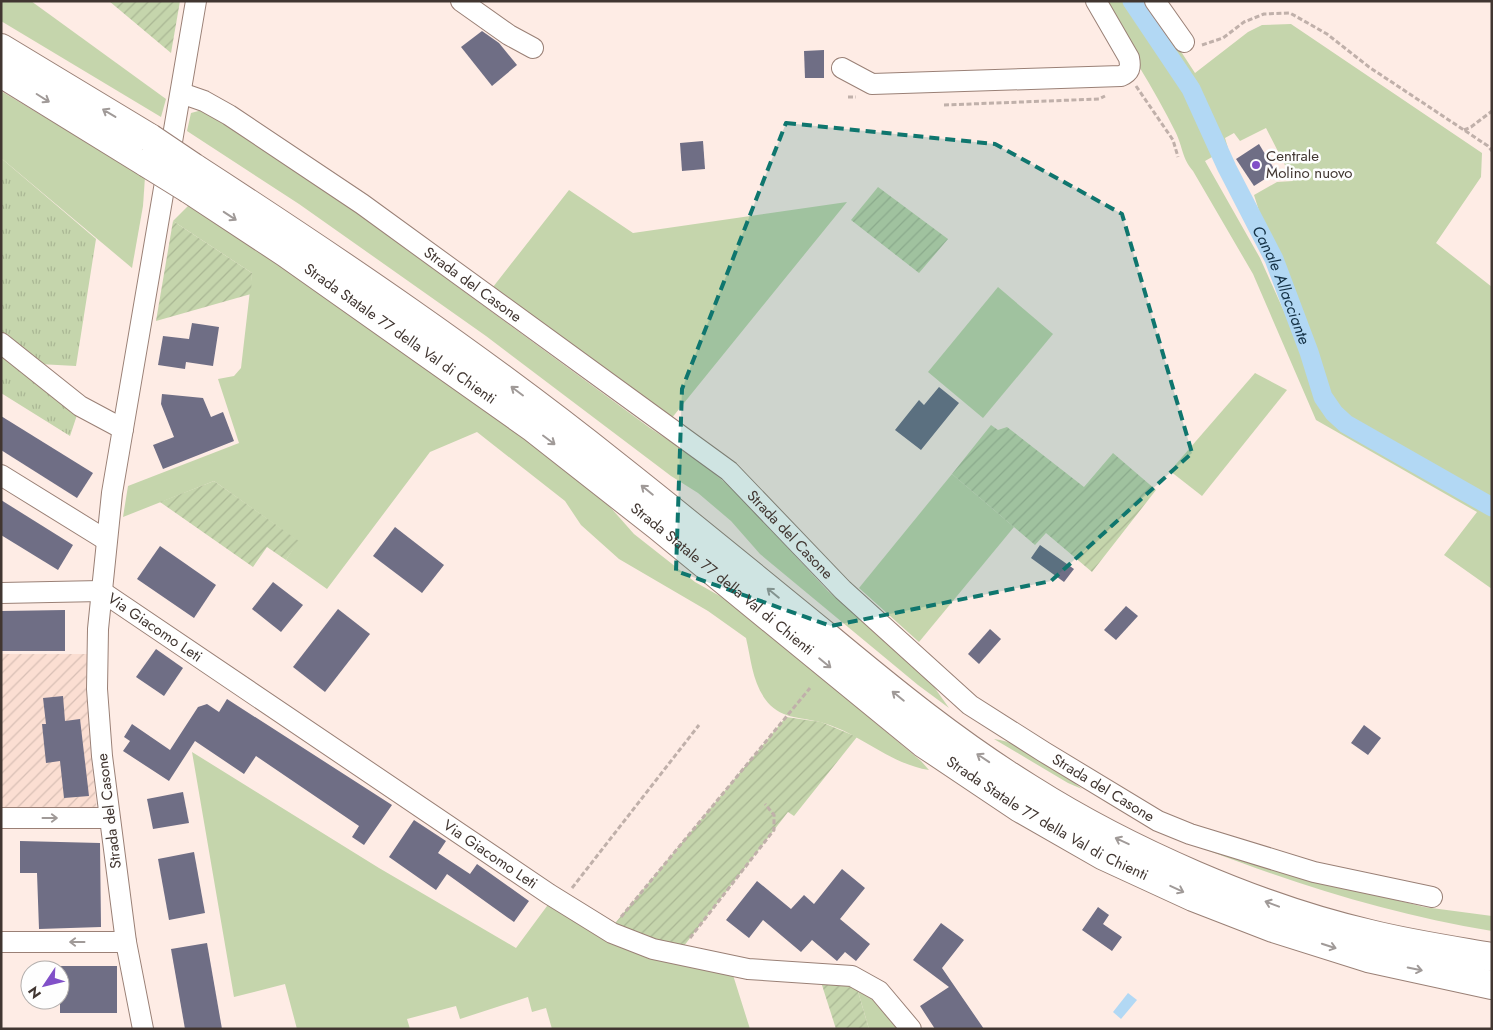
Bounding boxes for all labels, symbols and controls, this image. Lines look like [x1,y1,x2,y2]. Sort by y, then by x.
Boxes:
one-way arrow [35,94,49,104]
one-way arrow [102,107,116,117]
place label: Centrale Molino nuovo [1266,145,1353,184]
marker: Centrale Molino nuovo [1250,159,1262,171]
one-way arrow [222,211,236,221]
water label: Canale Allacciante [1247,221,1316,348]
street label: Strada del Casone [419,242,526,328]
street label: Strada Statale 77 della Val di Chienti [299,258,501,409]
one-way arrow [511,386,524,397]
one-way arrow [542,434,555,445]
one-way arrow [641,484,654,495]
street label: Strada del Casone [742,485,838,584]
street label: Strada Statale 77 della Val di Chienti [626,497,819,660]
street label: Via Giacomo Leti [103,587,207,667]
one-way arrow [766,587,779,598]
one-way arrow [818,658,831,669]
one-way arrow [892,690,905,701]
street label: Strada del Casone [1048,748,1159,828]
street label: Strada Statale 77 della Val di Chienti [942,751,1152,886]
street label: Strada del Casone [91,752,127,870]
one-way arrow [976,753,990,763]
one-way arrow [42,813,58,823]
street label: Via Giacomo Leti [439,814,542,894]
one-way arrow [1115,836,1130,845]
one-way arrow [1169,885,1184,895]
one-way arrow [1265,899,1280,908]
one-way arrow [69,937,86,947]
one-way arrow [1321,942,1336,951]
north arrow [20,960,70,1010]
one-way arrow [1407,965,1423,974]
text: N [23,982,46,1003]

